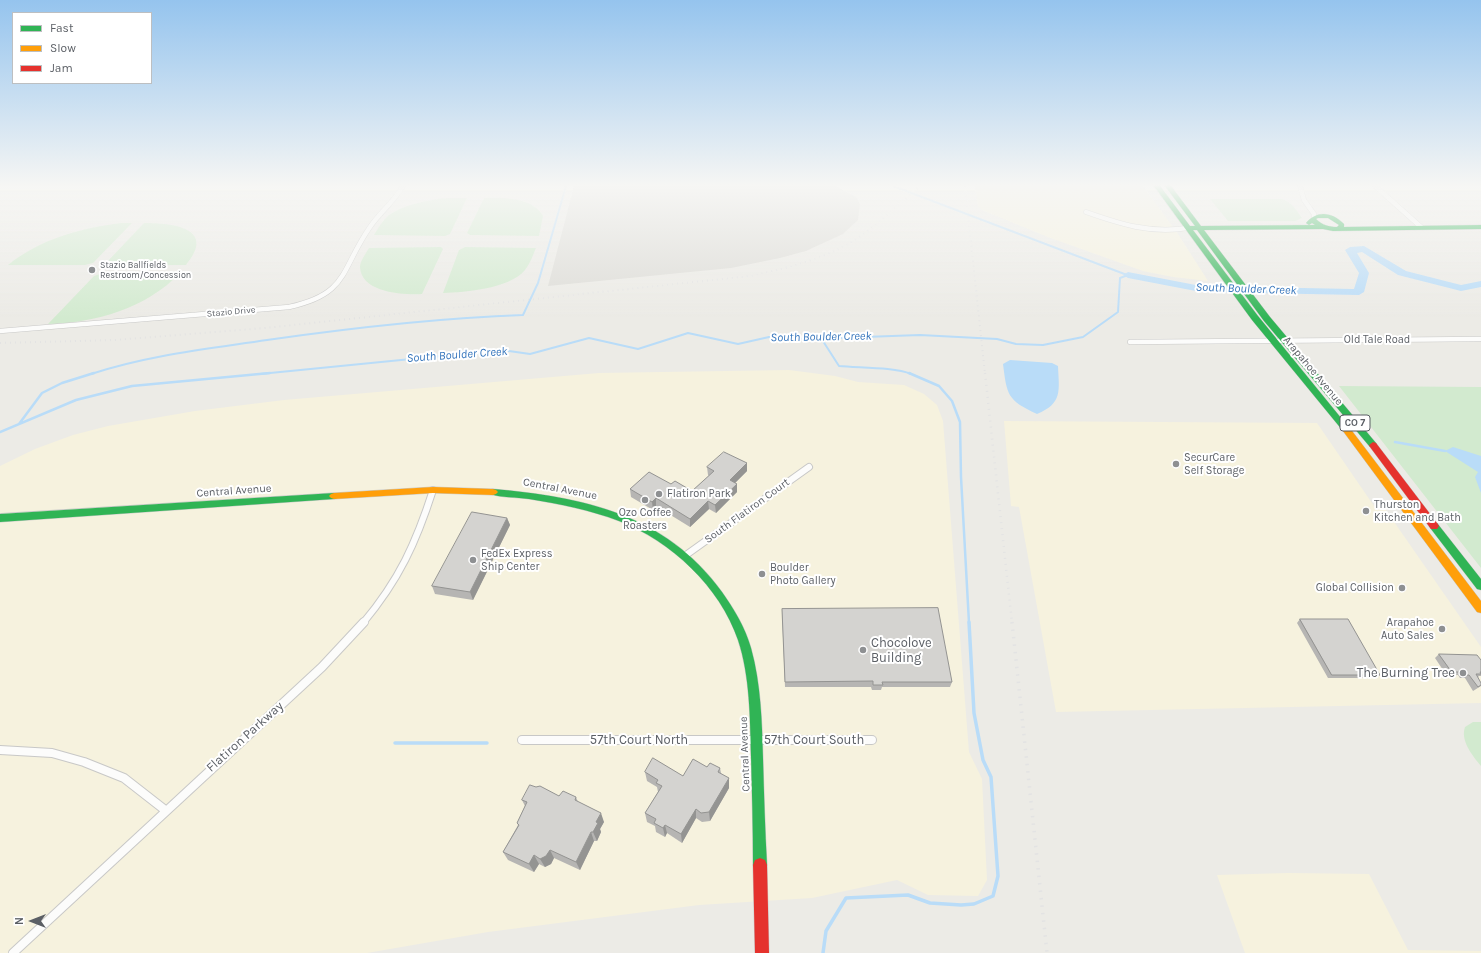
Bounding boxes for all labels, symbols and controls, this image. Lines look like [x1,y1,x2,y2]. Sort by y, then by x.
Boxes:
legend [12,12,152,84]
text: Fast [50,21,73,35]
text: Slow [50,41,76,55]
text: Jam [50,61,73,75]
place label: Stazio Ballfields Restroom/Concession [100,260,191,281]
marker: Stazio Ballfields Restroom/Concession [87,265,97,275]
water label: South Boulder Creek [1195,280,1297,298]
street label: Stazio Drive [206,304,256,320]
water label: South Boulder Creek [770,329,872,345]
street label: Old Tale Road [1344,333,1410,347]
street label: Arapahoe Avenue [1280,334,1346,408]
water label: South Boulder Creek [406,344,508,366]
road number: CO 7 [1340,415,1370,431]
place label: SecurCare Self Storage [1184,451,1244,477]
marker: SecurCare Self Storage [1171,459,1181,469]
street label: Central Avenue [522,475,598,503]
street label: South Flatiron Court [702,476,792,546]
street label: Central Avenue [196,482,272,500]
place label: Flatiron Park [667,487,731,501]
marker: Flatiron Park [654,489,664,499]
marker: Ozo Coffee Roasters [640,495,650,505]
place label: Thurston Kitchen and Bath [1374,498,1461,524]
place label: Ozo Coffee Roasters [619,506,671,532]
marker: Thurston Kitchen and Bath [1361,506,1371,516]
place label: FedEx Express Ship Center [481,547,552,573]
marker: FedEx Express Ship Center [468,555,478,565]
place label: Boulder Photo Gallery [770,561,836,587]
marker: Boulder Photo Gallery [757,569,767,579]
place label: Global Collision [1316,581,1394,595]
marker: Global Collision [1397,583,1407,593]
place label: Arapahoe Auto Sales [1381,616,1434,642]
marker: Arapahoe Auto Sales [1437,624,1447,634]
place label: Chocolove Building [871,635,932,666]
marker: Chocolove Building [858,645,868,655]
place label: The Burning Tree [1357,665,1455,681]
marker: The Burning Tree [1458,668,1468,678]
street label: Flatiron Parkway [203,698,287,776]
street label: Central Avenue [737,716,753,792]
street label: 57th Court North [590,732,688,748]
street label: 57th Court South [764,732,864,748]
north arrow [12,901,52,941]
text: N [13,917,26,925]

